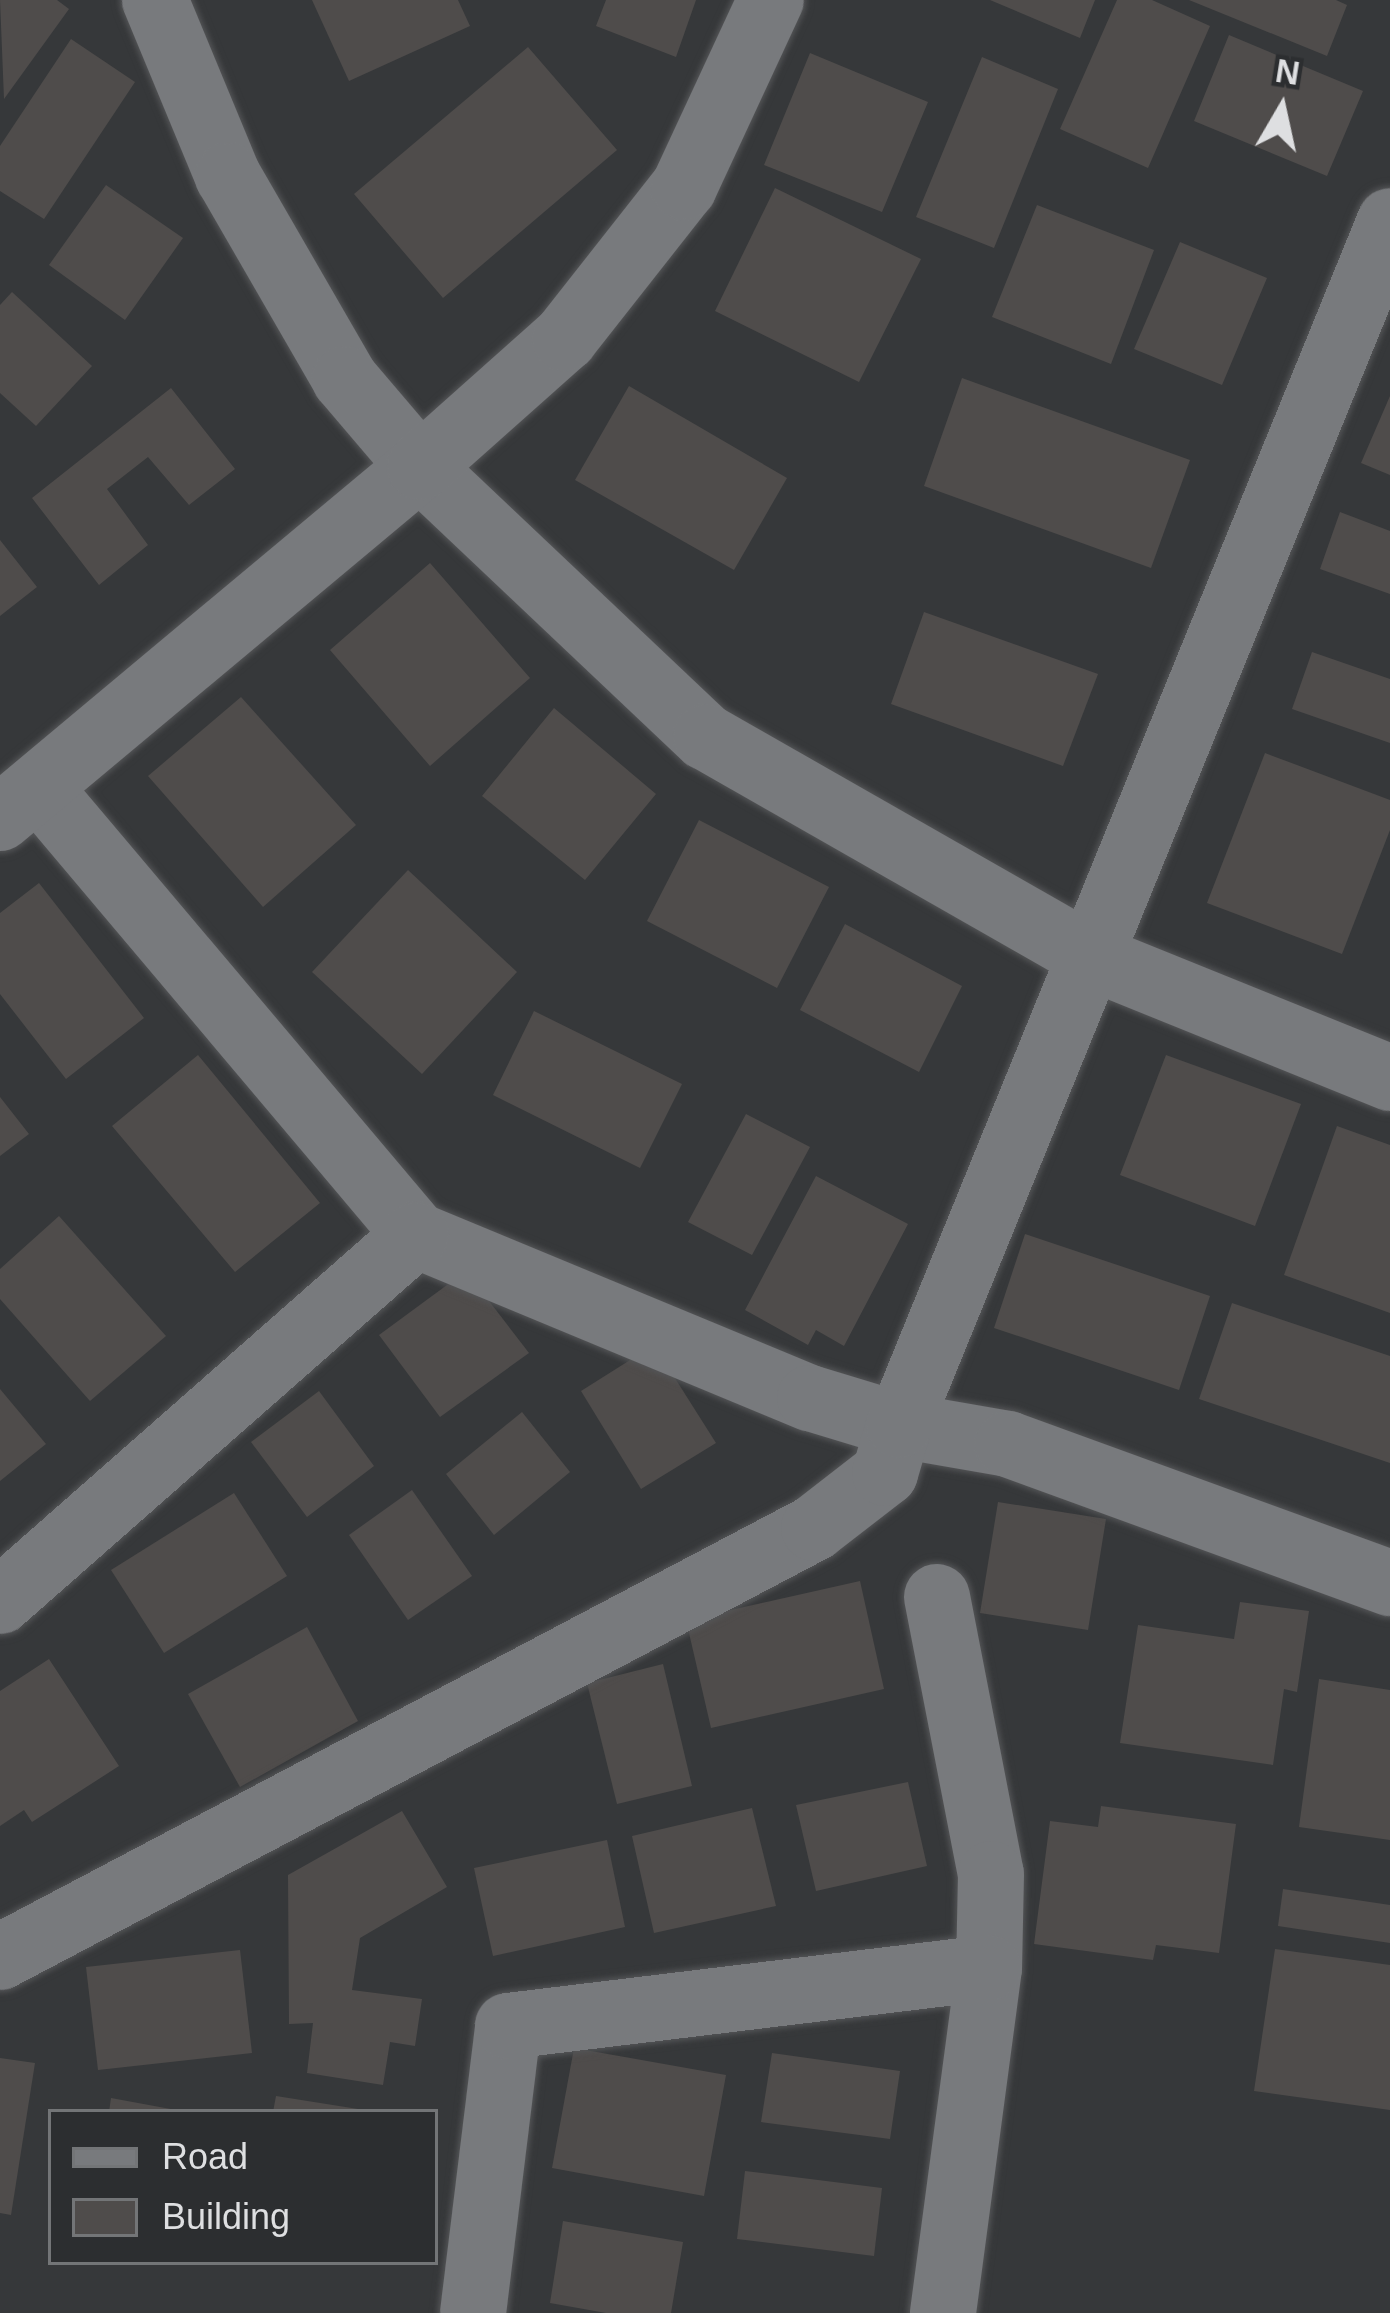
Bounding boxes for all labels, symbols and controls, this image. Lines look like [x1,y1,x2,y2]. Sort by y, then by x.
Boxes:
north arrow [1222,48,1342,168]
text: N [1273,52,1302,92]
legend [48,2109,438,2265]
text: Road [162,2136,248,2177]
text: Building [162,2196,290,2237]

